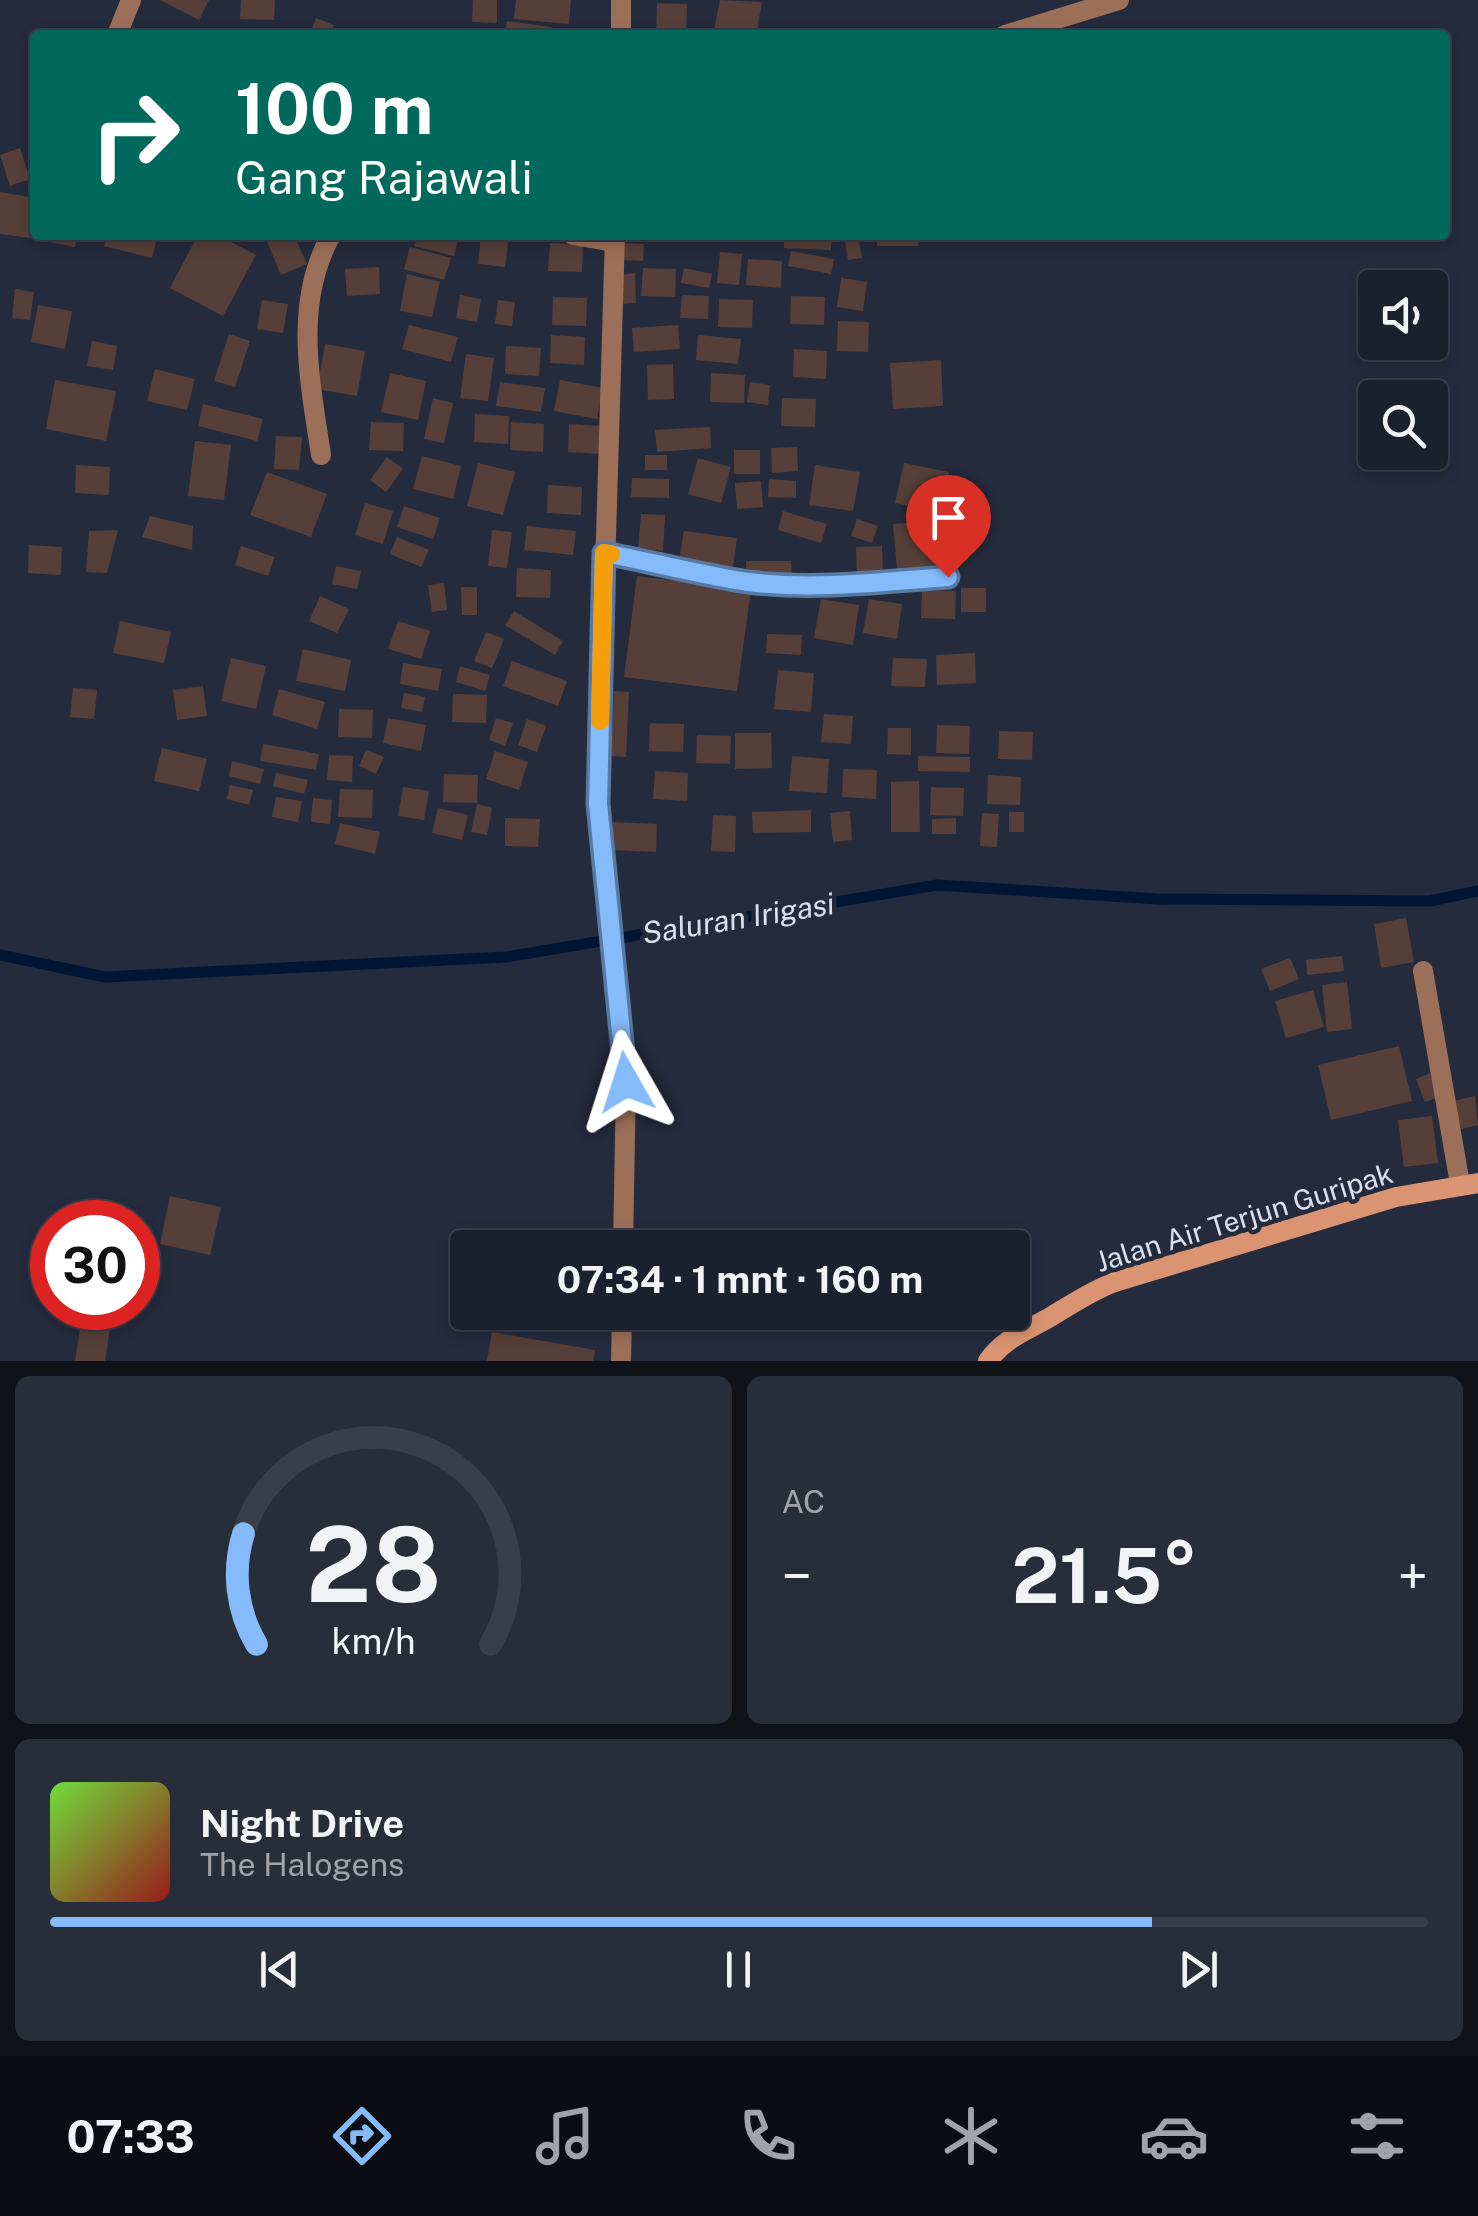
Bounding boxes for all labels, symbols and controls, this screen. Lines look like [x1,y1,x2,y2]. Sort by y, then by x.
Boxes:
text: 100 m [235,67,433,150]
icon: right [70,70,200,200]
text: Gang Rajawali [235,151,533,204]
map controls [1358,270,1448,470]
button: sound [1358,270,1448,360]
button: search [1358,380,1448,470]
pin [906,475,991,578]
icon: arrive [921,490,976,545]
water label: Saluran Irigasi [639,885,837,951]
position arrow [574,1030,678,1134]
street label: Jalan Air Terjun Guripak [1091,1156,1397,1278]
speed limit sign: 30 [30,1200,160,1330]
text: 07:34 · 1 mnt · 160 m [557,1257,923,1302]
text: AC [782,1483,825,1520]
text: 28 [305,1503,441,1625]
text: 21.5° [1012,1532,1198,1620]
text: − [782,1544,812,1608]
text: + [1398,1544,1428,1608]
text: km/h [331,1620,415,1662]
text: Night Drive [200,1801,404,1846]
text: The Halogens [200,1846,404,1883]
icon: previous [252,1942,307,1997]
icon: pause [711,1942,766,1997]
icon: next [1171,1942,1226,1997]
icon: directions [327,2101,397,2171]
icon: music [530,2101,600,2171]
icon: phone [733,2101,803,2171]
icon: climate [936,2101,1006,2171]
icon: car [1139,2101,1209,2171]
icon: filters [1342,2101,1412,2171]
text: 07:33 [66,2110,195,2163]

